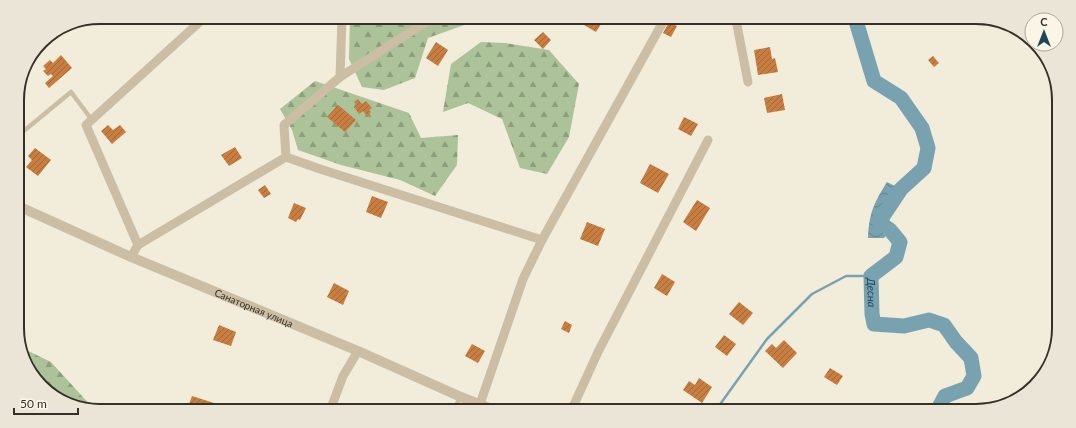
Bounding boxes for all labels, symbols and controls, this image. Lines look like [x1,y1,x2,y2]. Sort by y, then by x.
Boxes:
north arrow [1024,12,1064,52]
text: С [1040,15,1048,28]
water label: Десна [865,277,879,308]
street label: Санаторная улица [213,286,295,329]
scale bar [14,390,78,416]
text: 50 m [20,396,47,411]

